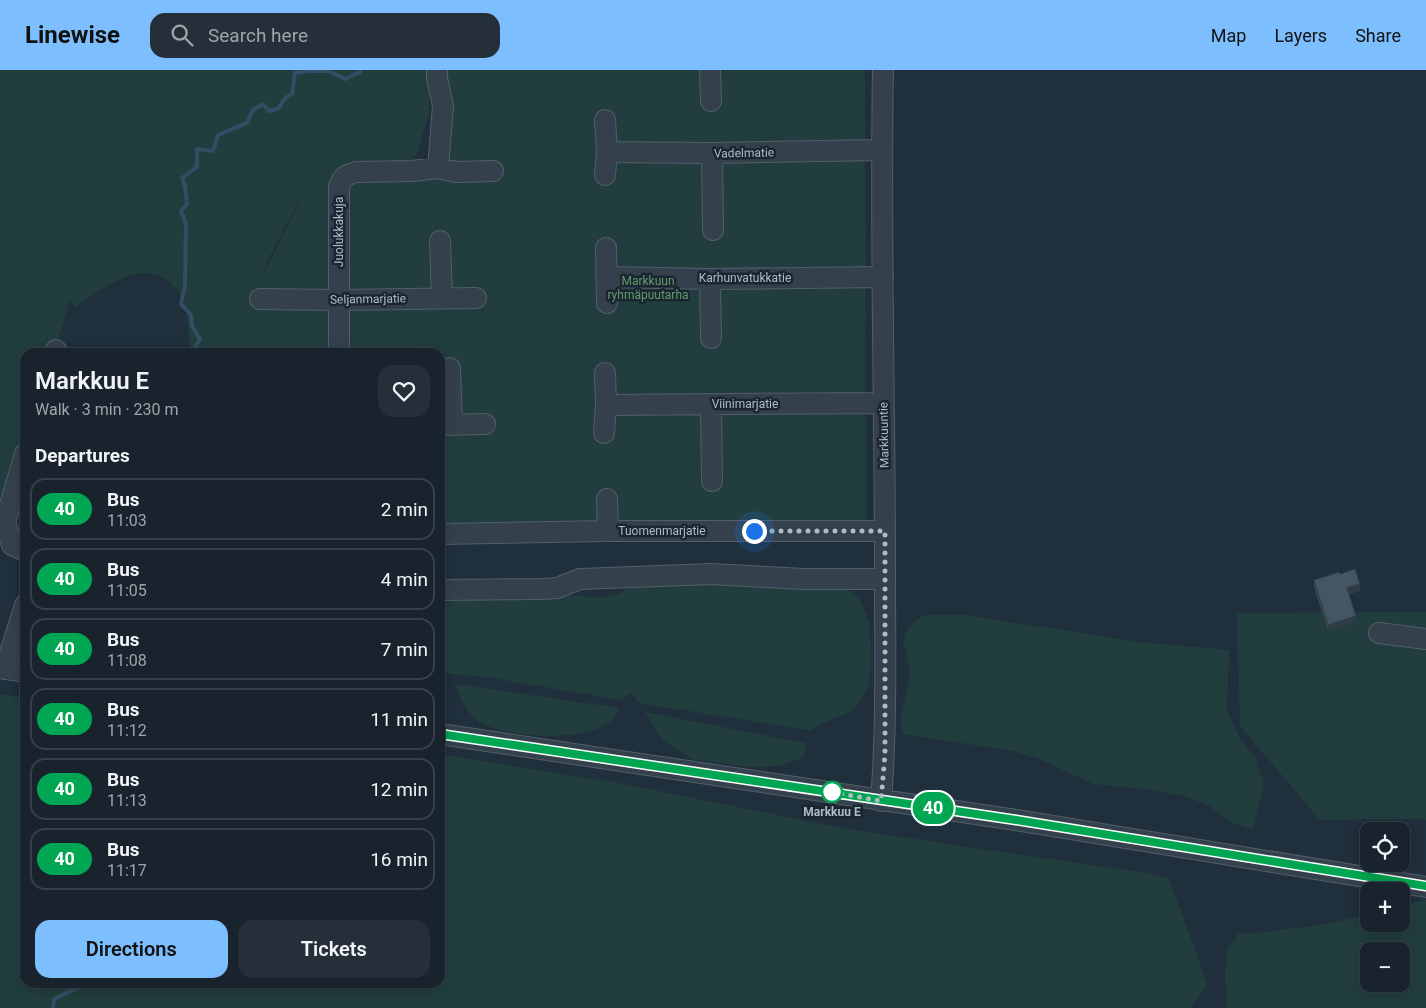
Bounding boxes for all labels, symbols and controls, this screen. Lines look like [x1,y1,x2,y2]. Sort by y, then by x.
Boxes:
search box [150,13,500,58]
text: Linewise [25,21,120,49]
icon: search [168,21,196,49]
text: Search here [208,24,308,47]
text: Map [1211,25,1246,46]
text: Layers [1274,25,1327,46]
text: Share [1355,25,1401,46]
street label: Vadelmatie [714,145,774,161]
street label: Juolukkakuja [332,197,346,267]
street label: Karhunvatukkatie [699,271,791,285]
park label: Markkuun ryhmäpuutarha [607,274,689,302]
street label: Seljanmarjatie [330,291,406,307]
button: heart [378,365,430,417]
text: Markkuu E [35,367,149,395]
street label: Viinimarjatie [712,397,778,411]
text: Walk · 3 min · 230 m [35,400,179,419]
street label: Markkuuntie [876,402,892,468]
text: Departures [35,444,130,467]
text: Bus [107,488,140,511]
text: 40 [54,498,75,519]
text: 2 min [381,498,428,521]
text: 11:03 [107,511,147,530]
your location [742,519,767,544]
street label: Tuomenmarjatie [618,524,706,538]
text: Bus [107,558,140,581]
text: 40 [54,568,75,589]
text: 4 min [381,568,428,591]
text: 11:05 [107,581,147,600]
text: Bus [107,628,140,651]
text: 40 [54,638,75,659]
text: 7 min [381,638,428,661]
text: 11:08 [107,651,147,670]
text: Bus [107,698,140,721]
text: 40 [54,708,75,729]
text: 11 min [370,708,428,731]
text: 11:12 [107,721,147,740]
text: Bus [107,768,140,791]
text: 40 [54,778,75,799]
text: 12 min [370,778,428,801]
marker: Markkuu E [821,781,843,803]
text: 11:13 [107,791,147,810]
line badge: 40 [910,792,956,824]
text: 40 [923,797,943,818]
place label: Markkuu E [803,805,861,819]
map controls [1360,822,1410,992]
button: locate [1360,822,1410,872]
text: Bus [107,838,140,861]
text: 40 [54,848,75,869]
text: 16 min [370,848,428,871]
text: 11:17 [107,861,147,880]
button: + [1360,882,1410,932]
button: Directions [35,920,228,978]
button: Tickets [238,920,430,978]
button: − [1360,942,1410,992]

